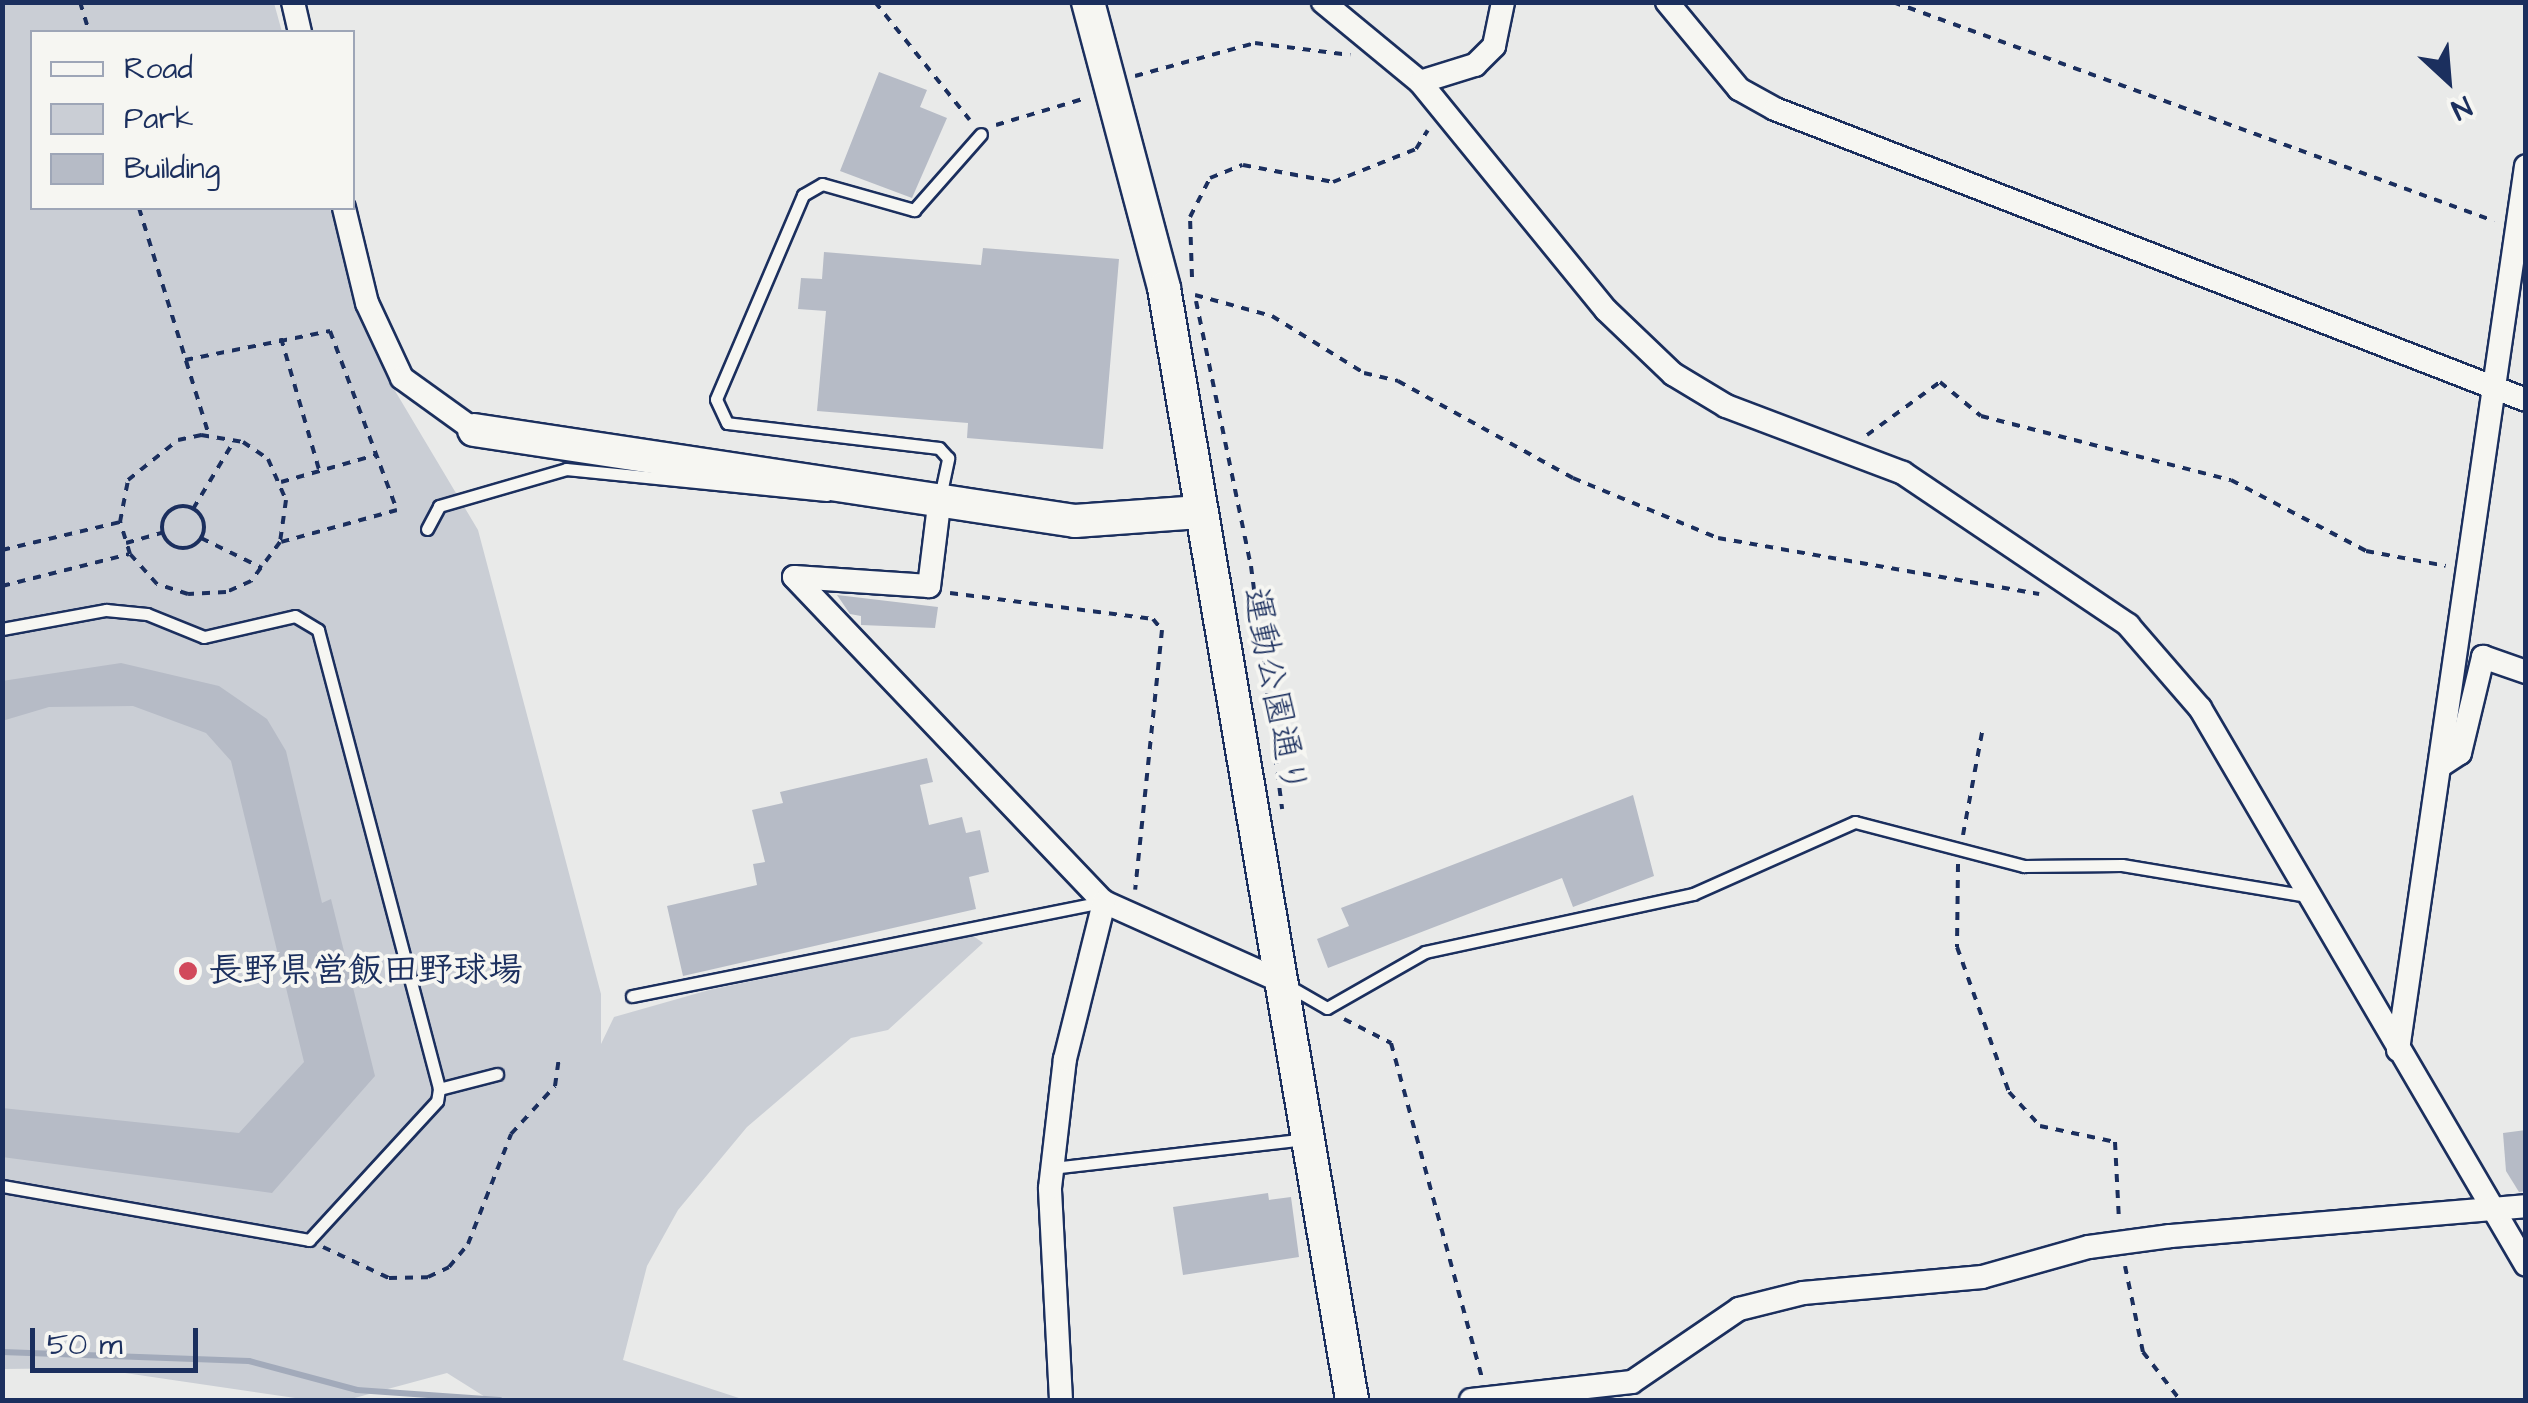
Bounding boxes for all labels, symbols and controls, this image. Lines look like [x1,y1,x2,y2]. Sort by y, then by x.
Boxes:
legend [30,30,355,210]
north arrow [2398,30,2498,130]
text: Road [124,48,193,90]
text: N [2445,86,2478,129]
text: Park [124,98,193,140]
text: Building [124,148,220,190]
street label: 運動公園通り [1233,584,1315,798]
place label: 長野県営飯田野球場 [208,950,523,992]
marker: 長野県営飯田野球場 [177,960,199,982]
scale bar [35,1308,202,1370]
text: 50 m [47,1324,123,1366]

